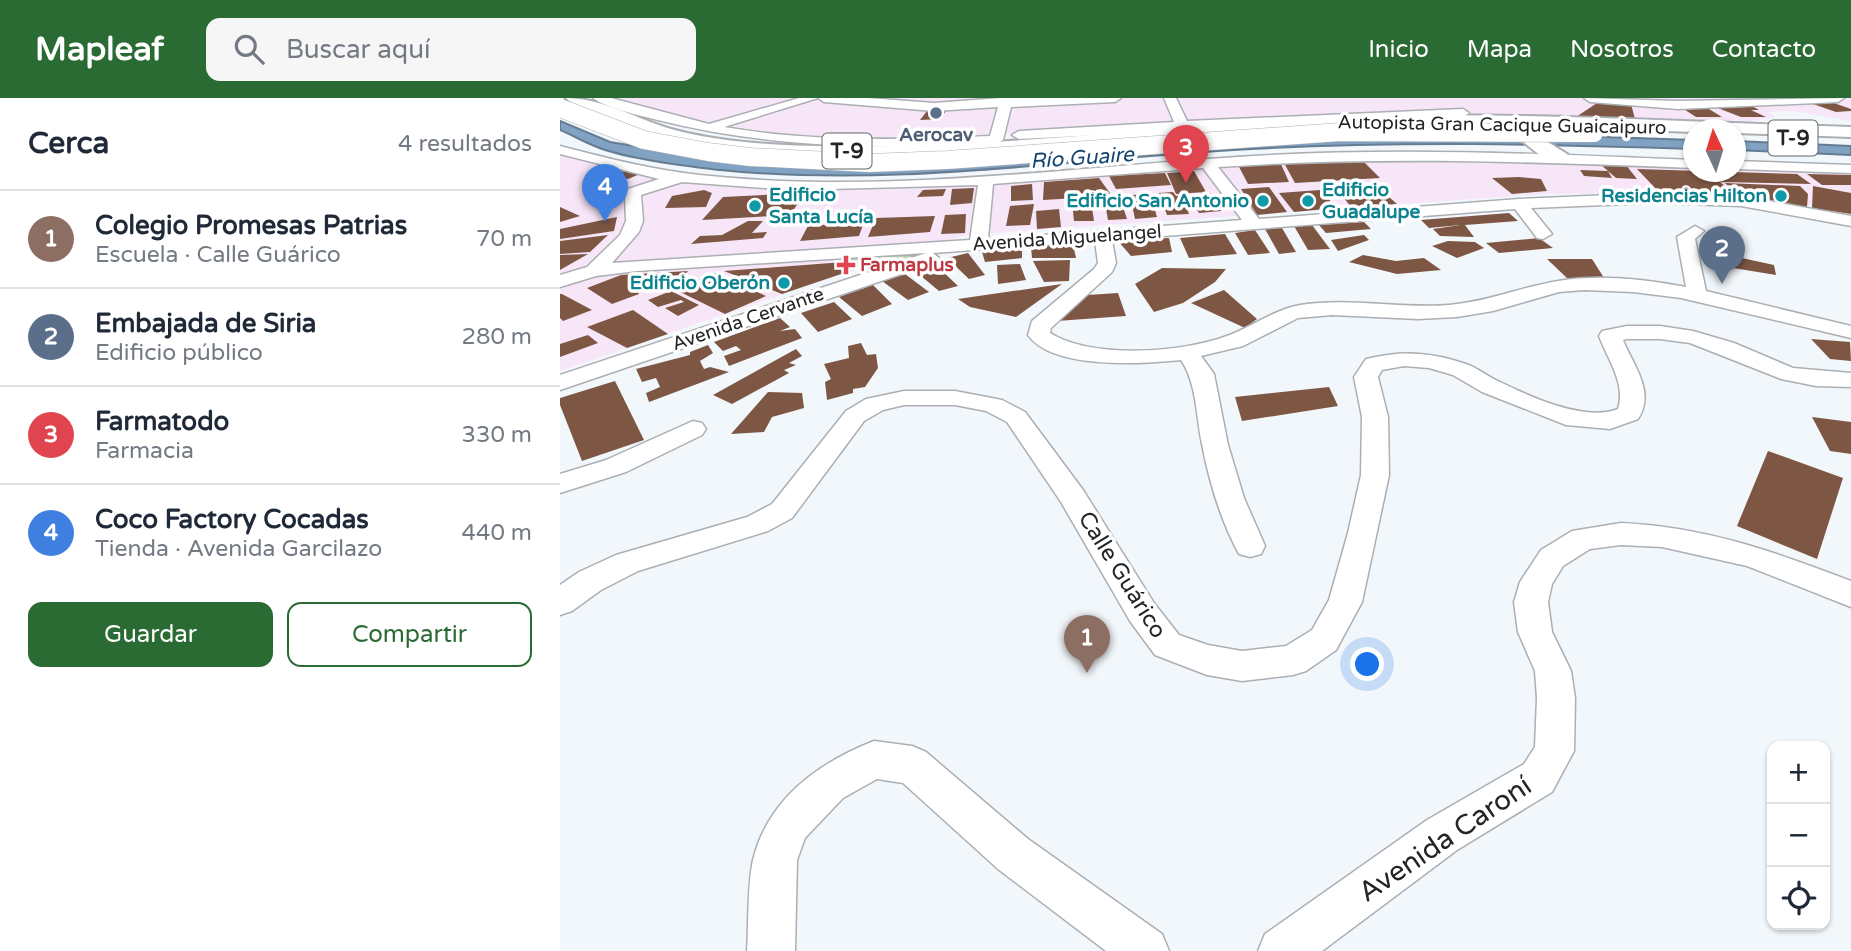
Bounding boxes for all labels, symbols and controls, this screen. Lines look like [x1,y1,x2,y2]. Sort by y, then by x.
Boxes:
search box [206,18,696,81]
text: Mapleaf [35,30,164,69]
icon: search [230,30,268,68]
text: Buscar aquí [286,34,431,65]
text: Inicio [1368,35,1429,64]
text: Mapa [1467,35,1532,64]
text: Nosotros [1570,35,1674,64]
text: Contacto [1712,35,1816,64]
marker: Aerocav [928,105,944,121]
street label: Autopista Gran Cacique Guaicaipuro [1338,111,1666,139]
north arrow [1683,119,1746,182]
road number: T-9 [1768,120,1818,156]
place label: Aerocav [899,124,973,146]
text: Cerca [28,125,109,162]
pin: 3 [1163,125,1209,183]
text: 4 resultados [398,130,532,158]
road number: T-9 [822,134,872,168]
water label: Río Guaire [1029,142,1136,174]
pin: 4 [582,164,628,222]
place label: Edificio Guadalupe [1322,179,1421,224]
place label: Edificio Santa Lucía [769,184,874,228]
place label: Residencias Hilton [1601,185,1767,207]
marker: Residencias Hilton [1773,188,1789,204]
place label: Edificio San Antonio [1066,190,1249,212]
marker: Edificio San Antonio [1255,193,1271,209]
marker: Edificio Guadalupe [1300,193,1316,209]
marker: Edificio Santa Lucía [747,198,763,214]
text: Colegio Promesas Patrias [95,210,407,241]
street label: Avenida Miguelangel [972,220,1162,256]
text: 1 [44,225,58,253]
text: 70 m [476,225,532,253]
pin: 2 [1699,226,1745,284]
text: Escuela · Calle Guárico [95,241,341,269]
place label: Farmaplus [860,254,954,277]
marker: Farmaplus [838,257,854,273]
place label: Edificio Oberón [630,272,770,294]
marker: Edificio Oberón [776,275,792,291]
street label: Avenida Cervante [669,283,827,355]
text: Embajada de Siria [95,308,316,339]
text: 2 [44,323,58,351]
text: 280 m [462,323,532,351]
text: Edificio público [95,339,263,367]
text: Farmatodo [95,406,229,437]
text: 3 [44,421,58,449]
text: 330 m [462,421,532,449]
text: Farmacia [95,437,194,465]
text: Coco Factory Cocadas [95,504,369,535]
street label: Calle Guárico [1072,506,1172,644]
text: 4 [44,519,58,547]
text: 440 m [462,519,532,547]
text: Tienda · Avenida Garcilazo [95,535,382,563]
button: Guardar [28,602,273,667]
button: Compartir [287,602,532,667]
pin: 1 [1064,615,1110,673]
your location [1350,647,1384,681]
map controls [1767,741,1830,930]
button: + [1767,741,1830,804]
street label: Avenida Caroní [1352,769,1538,909]
button: − [1767,804,1830,867]
button: locate [1767,867,1830,930]

